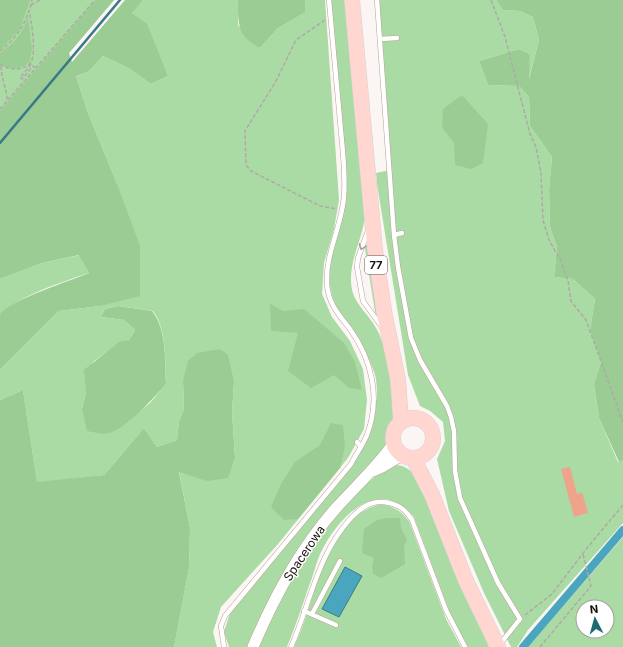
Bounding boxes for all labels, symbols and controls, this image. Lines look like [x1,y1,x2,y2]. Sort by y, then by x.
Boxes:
one-way arrow [359,244,367,251]
road number: 77 [365,256,387,274]
street label: Spacerowa [280,522,328,584]
north arrow [575,599,615,639]
text: N [589,602,599,616]

